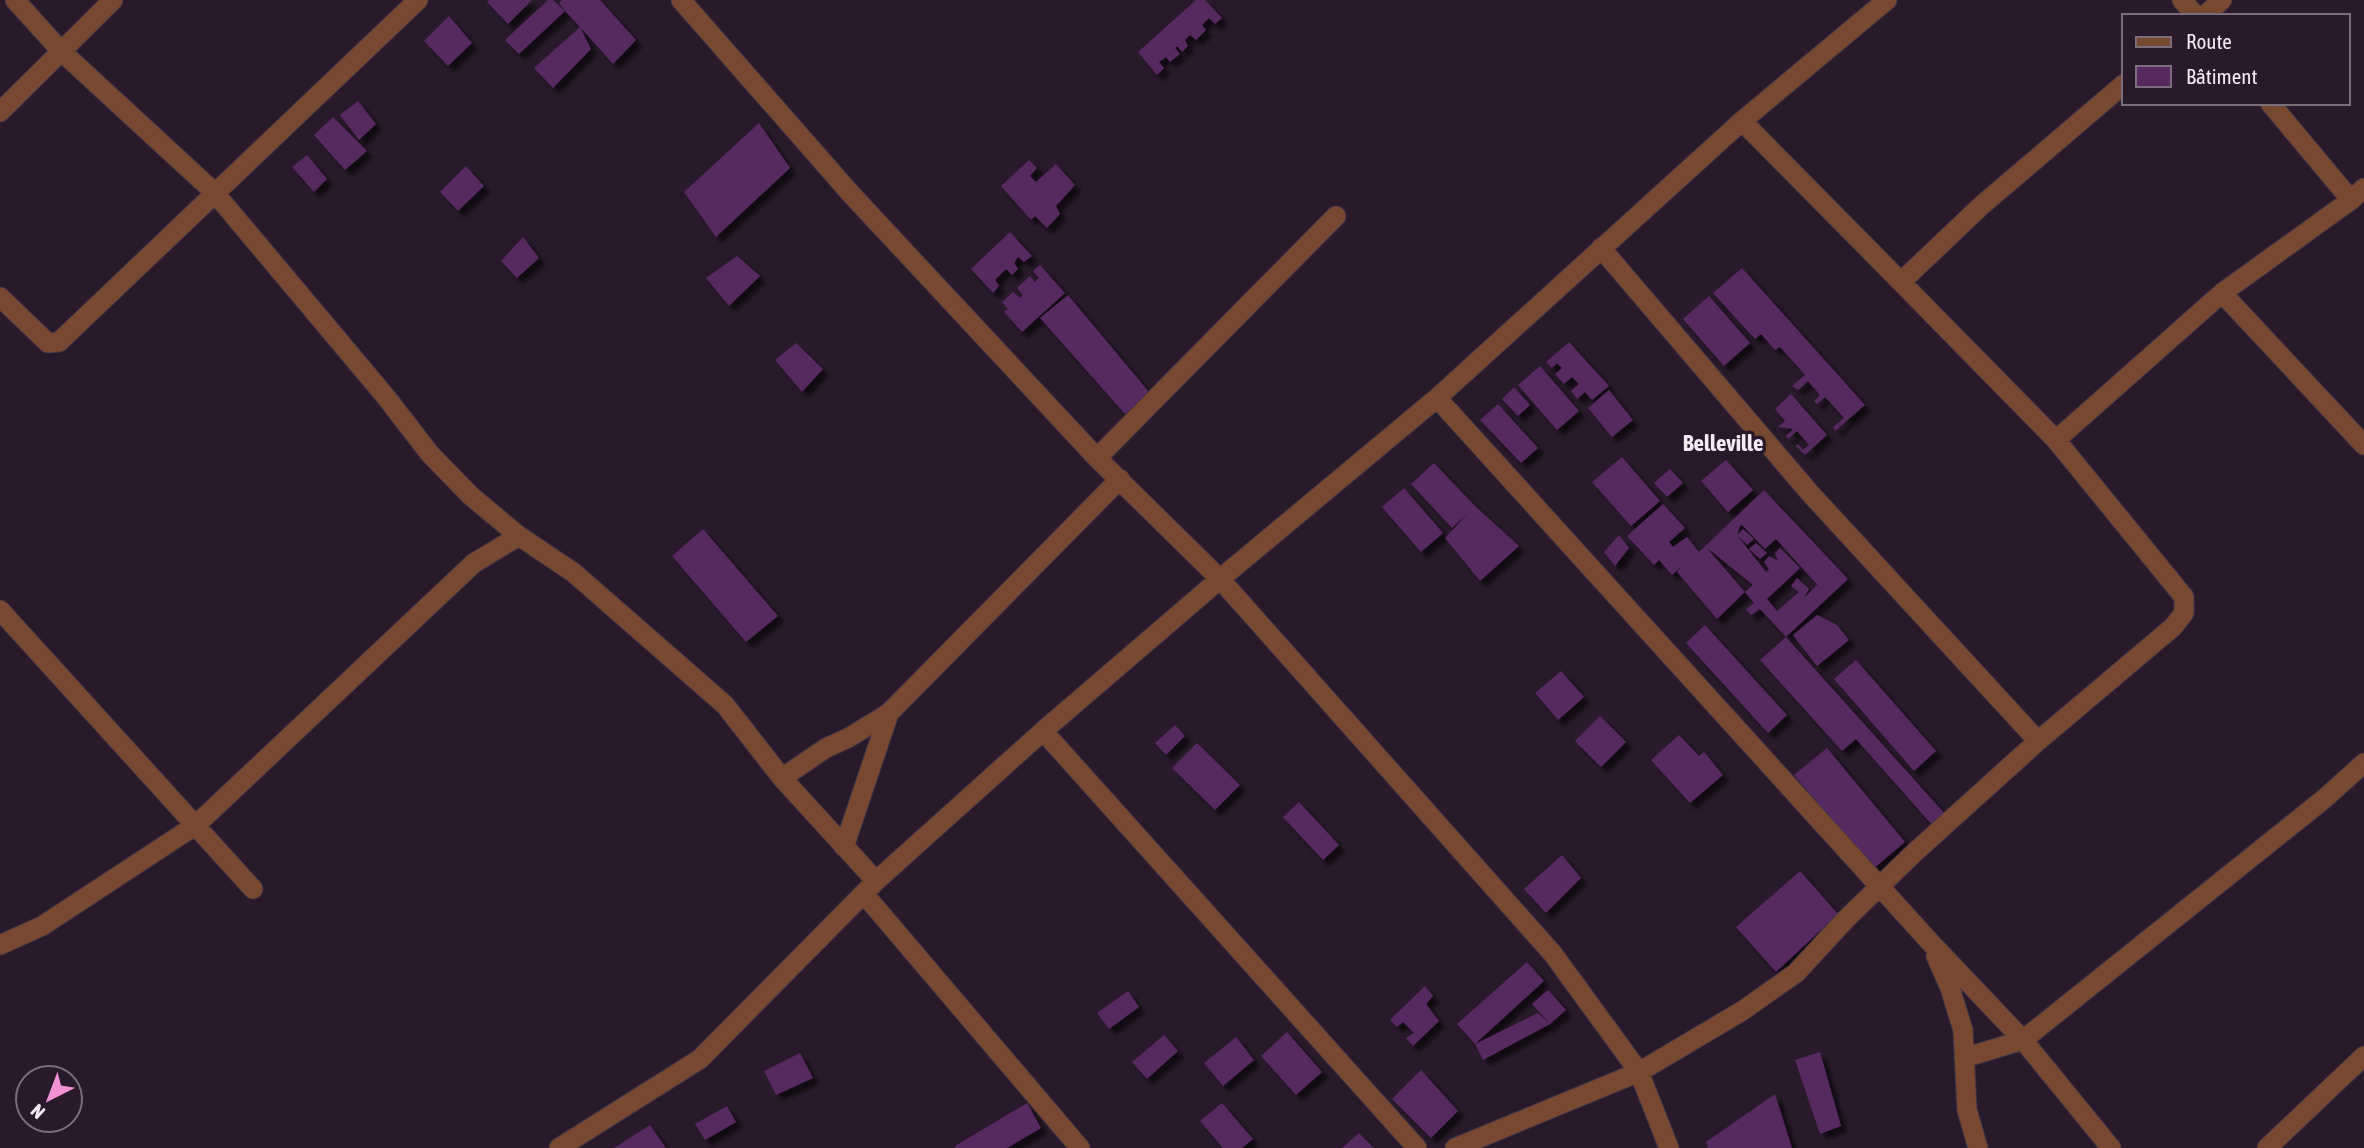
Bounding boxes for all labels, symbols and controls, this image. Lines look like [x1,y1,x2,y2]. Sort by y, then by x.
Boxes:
legend [2122,14,2350,105]
text: Route [2186,29,2232,53]
text: Bâtiment [2186,64,2257,88]
district label: Belleville [1683,430,1763,456]
north arrow [14,1064,84,1134]
text: N [26,1100,49,1124]

